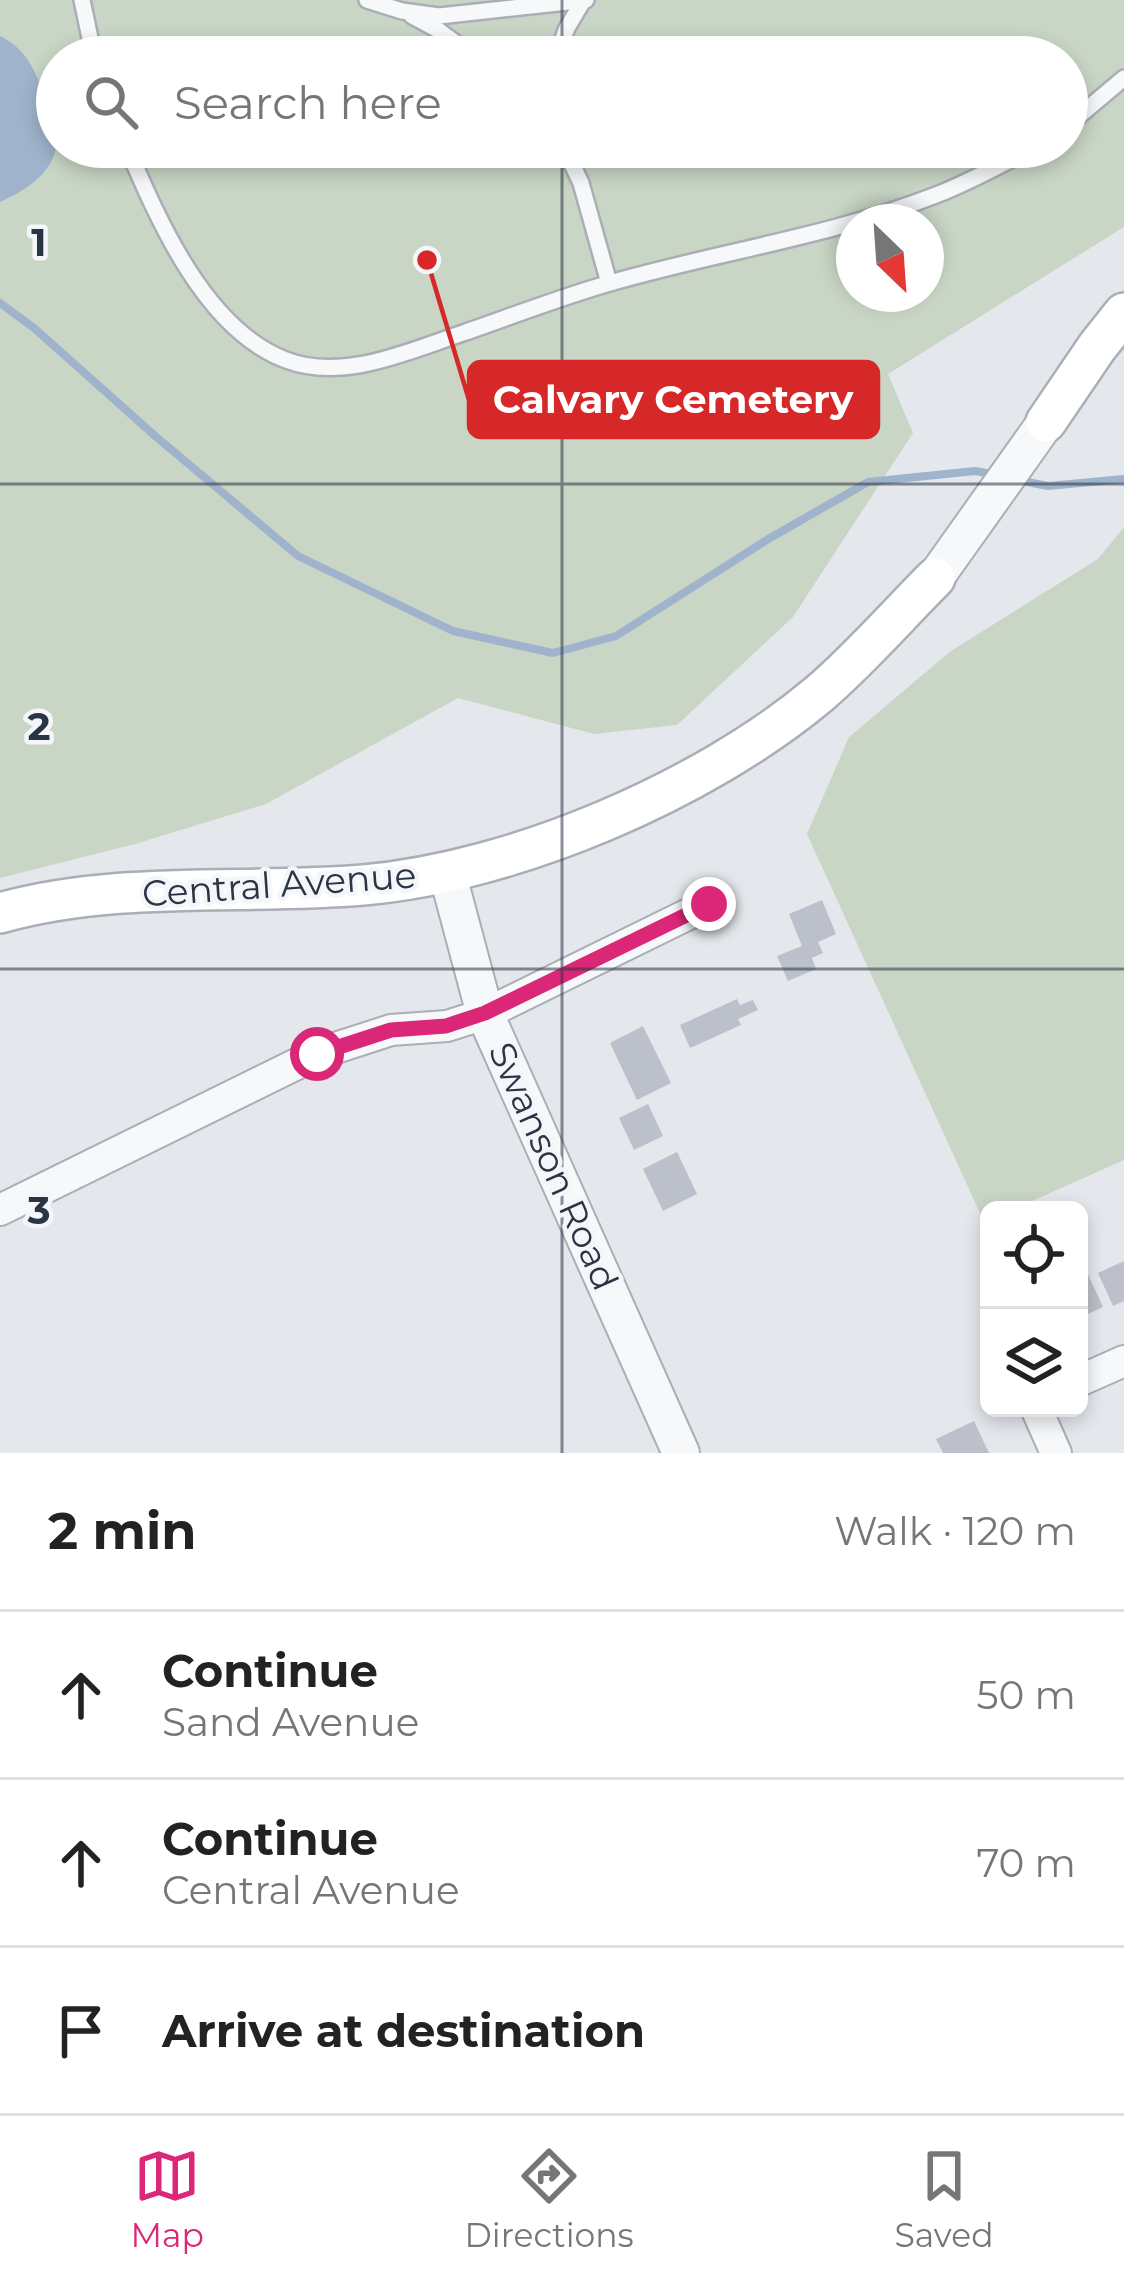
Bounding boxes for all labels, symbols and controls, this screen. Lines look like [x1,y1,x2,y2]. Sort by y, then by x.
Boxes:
search box [36,36,1088,168]
icon: search [78,69,144,135]
text: Search here [174,75,442,130]
north arrow [836,204,944,312]
text: 1 [31,218,47,266]
callout: Calvary Cemetery [469,362,878,437]
text: Calvary Cemetery [493,375,854,423]
text: 2 [27,702,51,750]
street label: Central Avenue [141,852,417,916]
route end [682,877,736,931]
route start [290,1027,344,1081]
street label: Swanson Road [480,1035,628,1297]
text: 3 [26,1186,51,1234]
map controls [980,1201,1088,1417]
button: locate [980,1201,1088,1309]
button: layers [980,1309,1088,1417]
text: 2 min [48,1500,197,1562]
text: Walk · 120 m [834,1507,1076,1555]
text: Continue [162,1643,378,1698]
icon: ahead [48,1662,114,1728]
text: 50 m [977,1671,1076,1719]
text: Sand Avenue [162,1698,419,1746]
text: Continue [162,1811,378,1866]
icon: ahead [48,1830,114,1896]
text: 70 m [976,1839,1076,1887]
text: Central Avenue [162,1866,459,1914]
icon: arrive [48,1998,114,2064]
text: Arrive at destination [162,2003,645,2058]
tab: Map [130,2143,204,2255]
tab: Directions [465,2143,634,2255]
tab: Saved [894,2143,994,2255]

